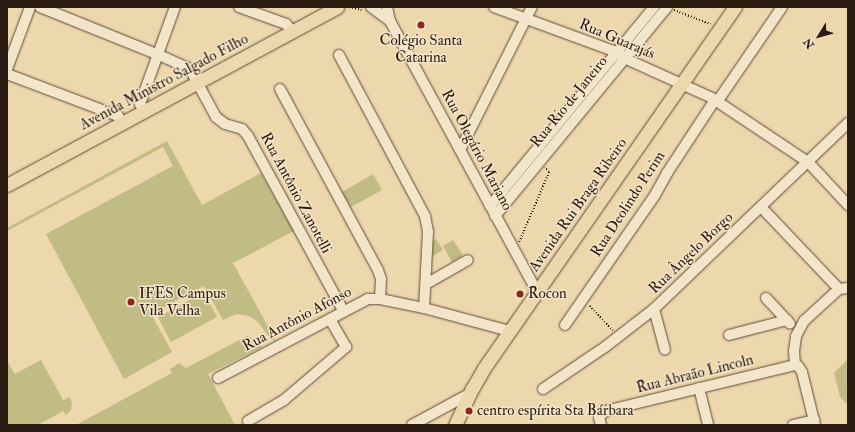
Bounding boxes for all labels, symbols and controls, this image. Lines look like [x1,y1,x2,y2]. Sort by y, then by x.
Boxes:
street label: Rua Guarajás [576,15,658,63]
north arrow [799,16,839,56]
marker: Colégio Santa Catarina [416,20,426,30]
street label: Avenida Ministro Salgado Filho [77,30,251,134]
place label: Colégio Santa Catarina [379,31,463,66]
text: N [801,36,817,51]
street label: Rua Rio de Janeiro [527,53,611,151]
street label: Rua Olegário Mariano [437,86,517,214]
street label: Rua Antônio Zanotelli [257,130,335,256]
street label: Avenida Rui Braga Ribeiro [525,135,631,275]
street label: Rua Deolindo Perim [587,148,669,260]
street label: Rua Ângelo Borgo [645,208,737,298]
street label: Rua Antônio Afonso [240,283,354,355]
place label: IFES Campus Vila Velha [139,284,226,319]
place label: Rocon [528,285,567,303]
marker: Rocon [515,289,525,299]
marker: IFES Campus Vila Velha [126,297,136,307]
street label: Rua Abraão Lincoln [635,351,755,397]
place label: centro espírita Sta Bárbara [477,402,634,420]
marker: centro espírita Sta Bárbara [464,406,474,416]

